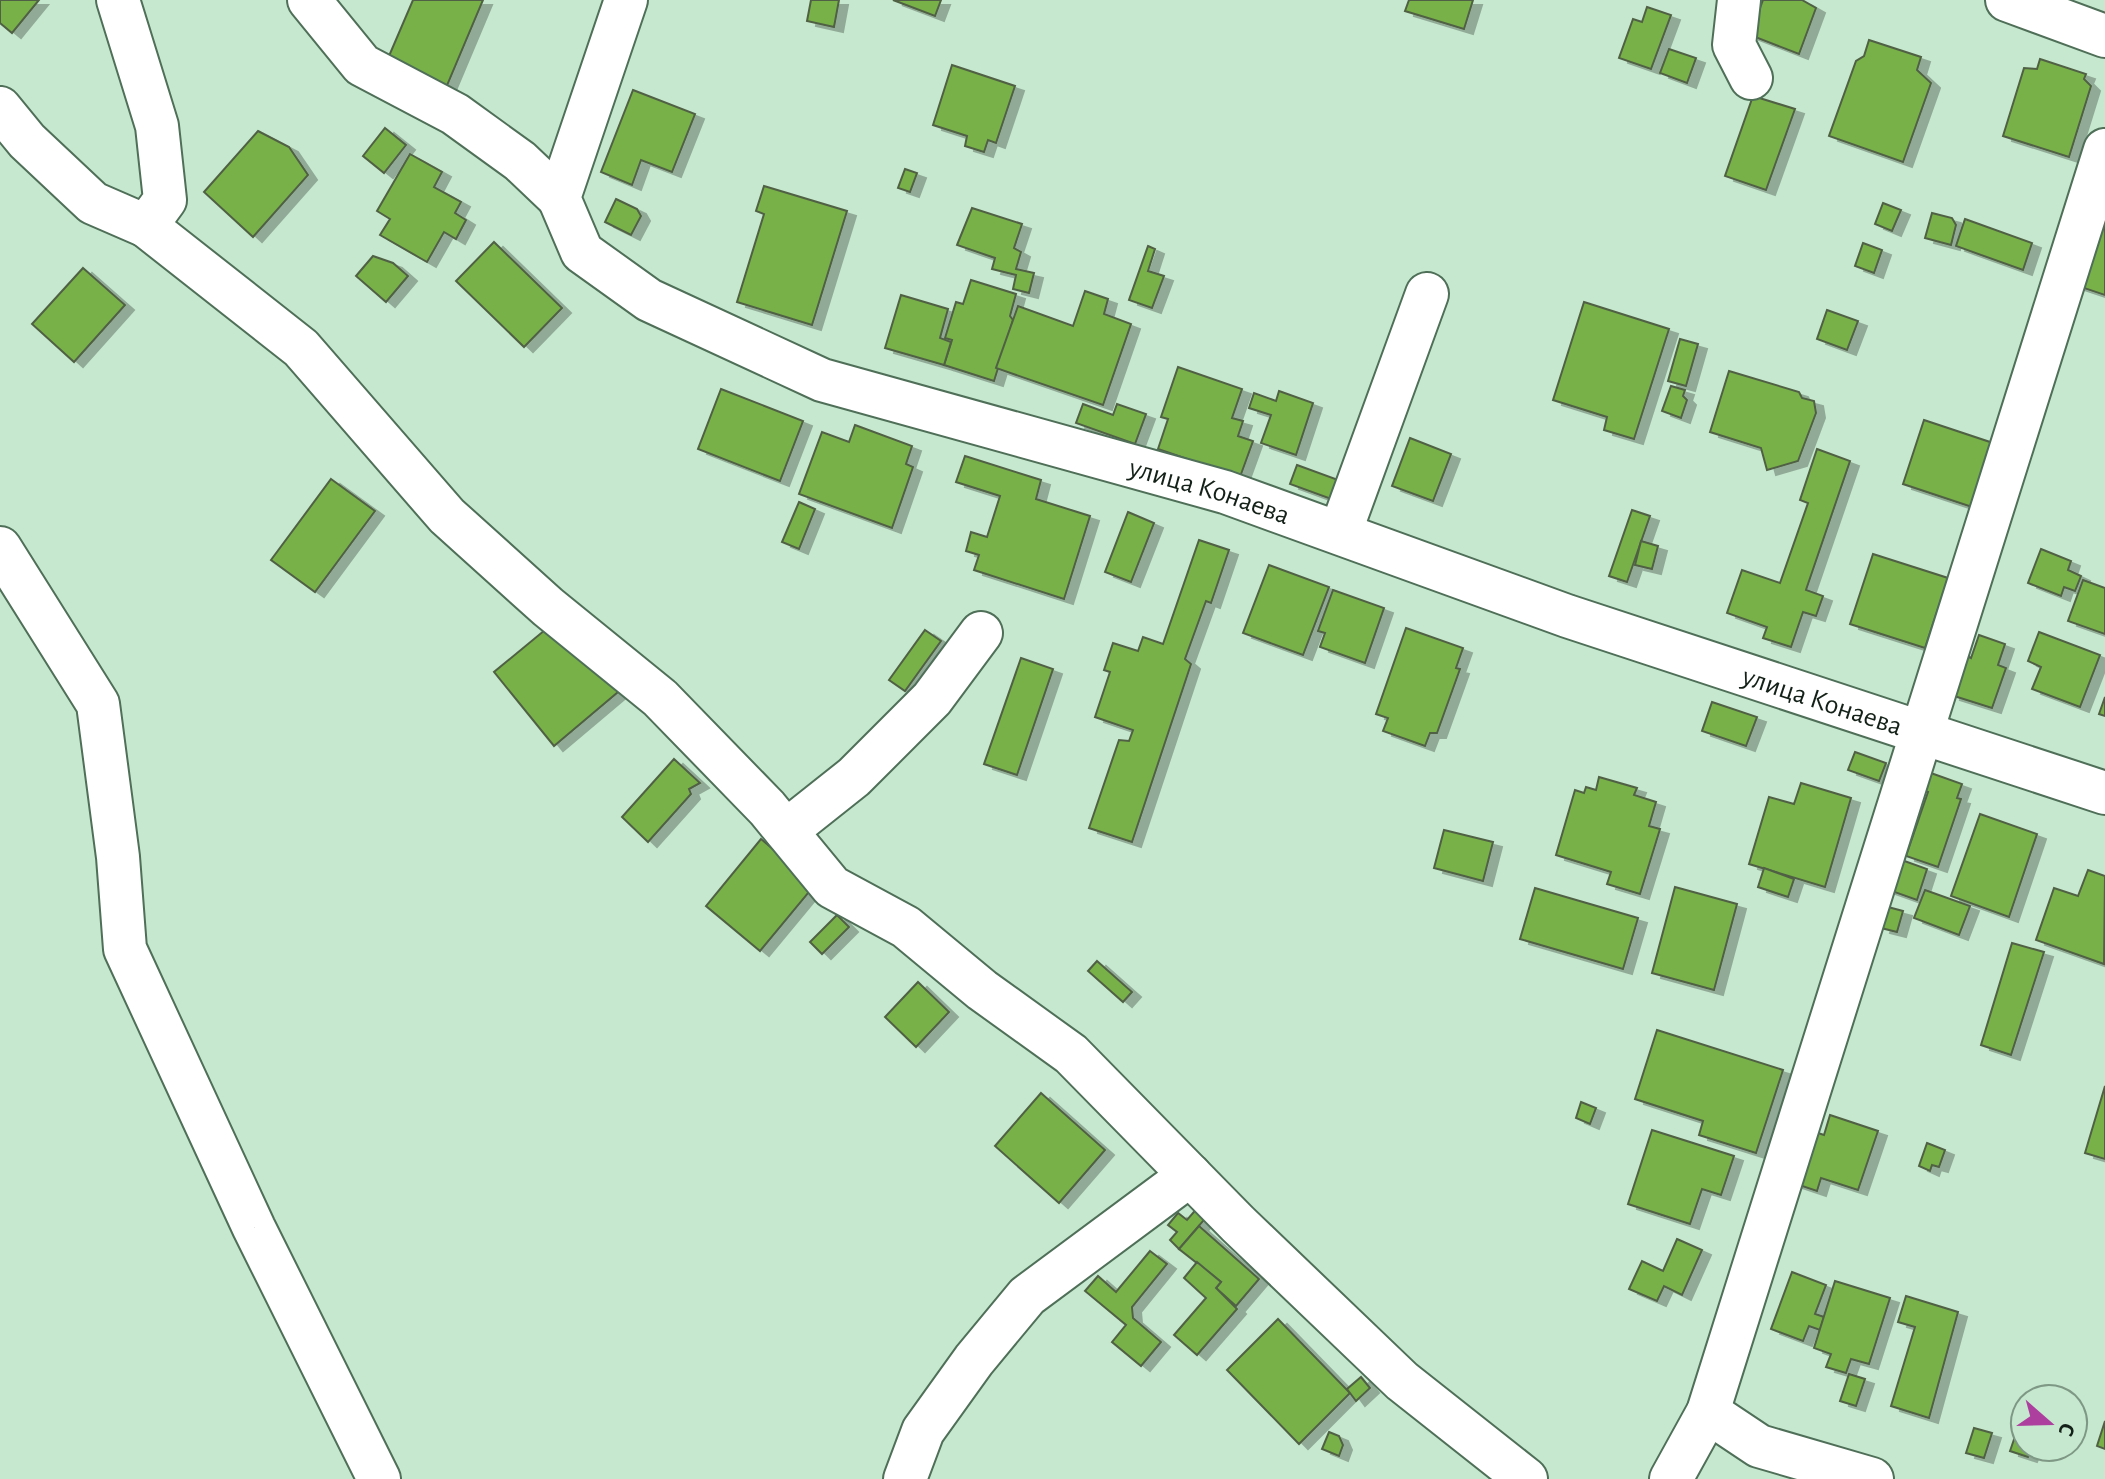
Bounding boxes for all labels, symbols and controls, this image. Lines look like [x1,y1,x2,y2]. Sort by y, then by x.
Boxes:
street label: улица Конаева [1125,454,1294,530]
street label: улица Конаева [1738,662,1906,741]
north arrow [2009,1383,2089,1463]
text: С [2054,1420,2079,1439]

